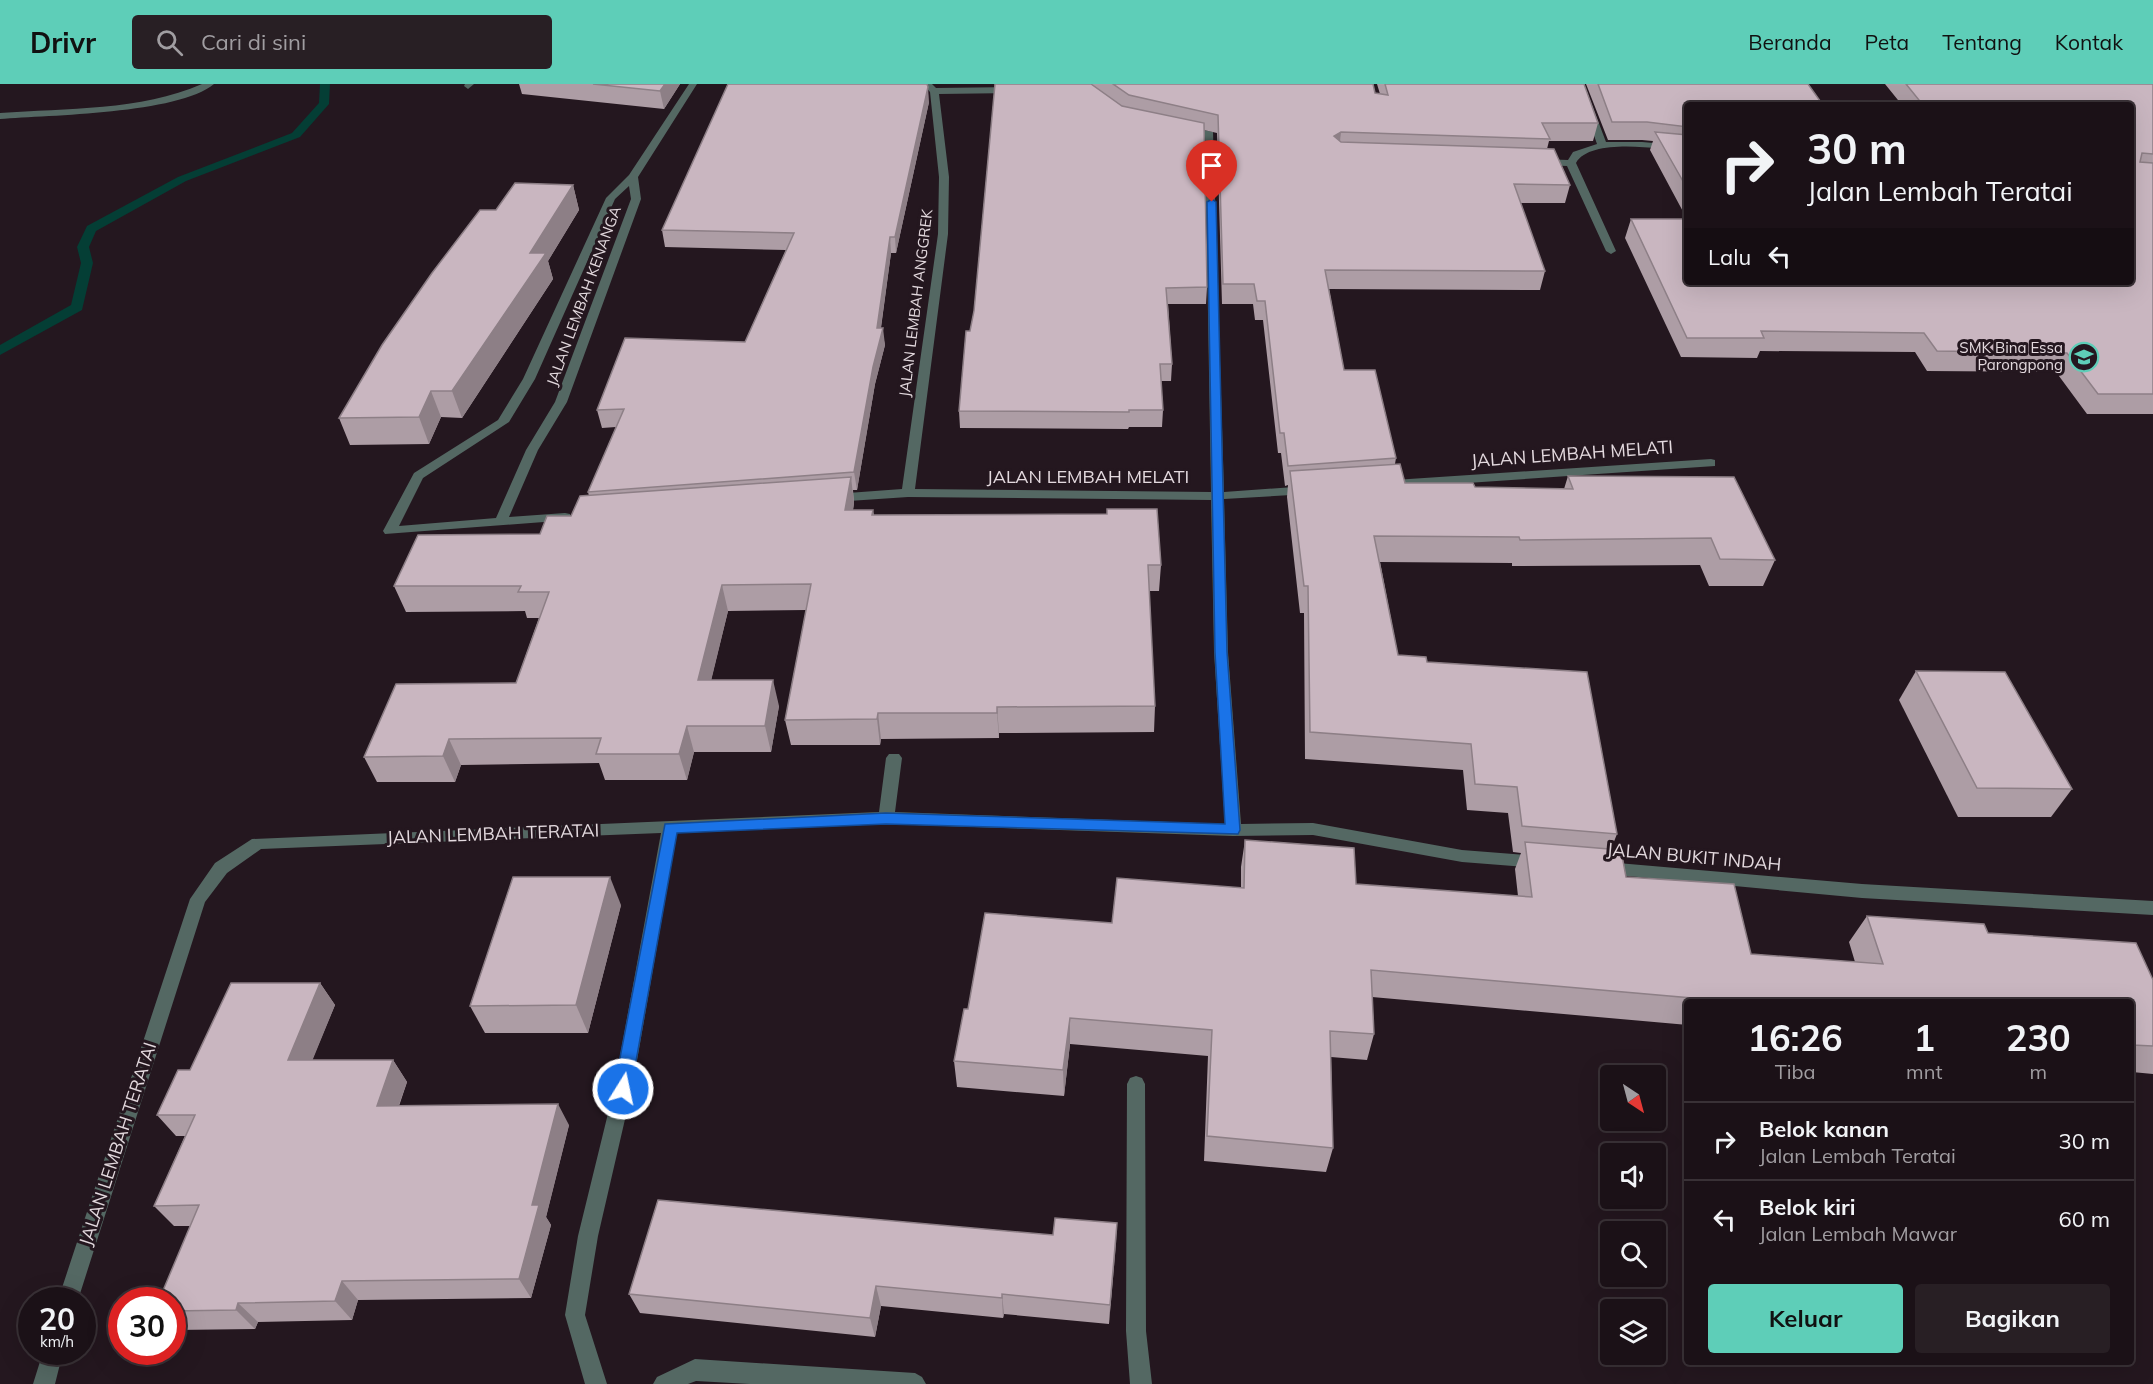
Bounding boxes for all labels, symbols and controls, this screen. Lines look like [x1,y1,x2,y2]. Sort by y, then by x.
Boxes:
search box [132,15,552,69]
text: Drivr [30,25,96,60]
icon: search [153,26,186,59]
text: Cari di sini [201,28,306,56]
text: Beranda [1748,29,1832,55]
text: Peta [1865,29,1909,55]
text: Tentang [1942,29,2022,55]
text: Kontak [2055,29,2123,55]
text: 30 m [1807,122,1907,175]
icon: right [1708,126,1786,204]
pin [1186,140,1237,202]
icon: arrive [1195,149,1228,182]
text: Jalan Lembah Teratai [1807,174,2073,208]
street label: JALAN LEMBAH KENANGA [542,203,625,388]
street label: JALAN LEMBAH ANGGREK [895,207,937,398]
icon: left [1763,240,1796,273]
text: Lalu [1708,243,1751,271]
place label: SMK Bina Essa Parongpong [1959,338,2063,374]
school or university icon: SMK Bina Essa Parongpong [2068,341,2100,373]
street label: JALAN LEMBAH MELATI [1470,435,1674,472]
street label: JALAN LEMBAH MELATI [987,465,1189,488]
street label: JALAN LEMBAH TERATAI [386,818,600,849]
street label: JALAN BUKIT INDAH [1606,837,1782,876]
text: 16:26 [1747,1015,1843,1060]
text: 1 [1913,1015,1935,1060]
text: 230 [2006,1015,2071,1060]
street label: JALAN LEMBAH TERATAI [74,1039,161,1248]
position arrow [591,1057,655,1121]
text: Tiba [1775,1059,1815,1084]
text: mnt [1906,1059,1942,1084]
text: m [2029,1059,2047,1084]
north arrow [1600,1065,1666,1131]
map controls [1600,1065,1666,1365]
text: Belok kanan [1759,1115,1889,1143]
icon: right [1708,1125,1741,1158]
text: 30 m [2059,1127,2110,1155]
button: sound [1600,1143,1666,1209]
text: Jalan Lembah Teratai [1759,1143,1956,1168]
text: Belok kiri [1759,1193,1855,1221]
icon: left [1708,1203,1741,1236]
text: 60 m [2059,1205,2110,1233]
button: search [1600,1221,1666,1287]
text: Jalan Lembah Mawar [1759,1221,1957,1246]
button: Keluar [1708,1284,1903,1353]
button: Bagikan [1915,1284,2110,1353]
speed limit sign: 30 [108,1287,186,1365]
button: layers [1600,1299,1666,1365]
text: 20 [39,1300,75,1338]
text: km/h [40,1332,74,1351]

